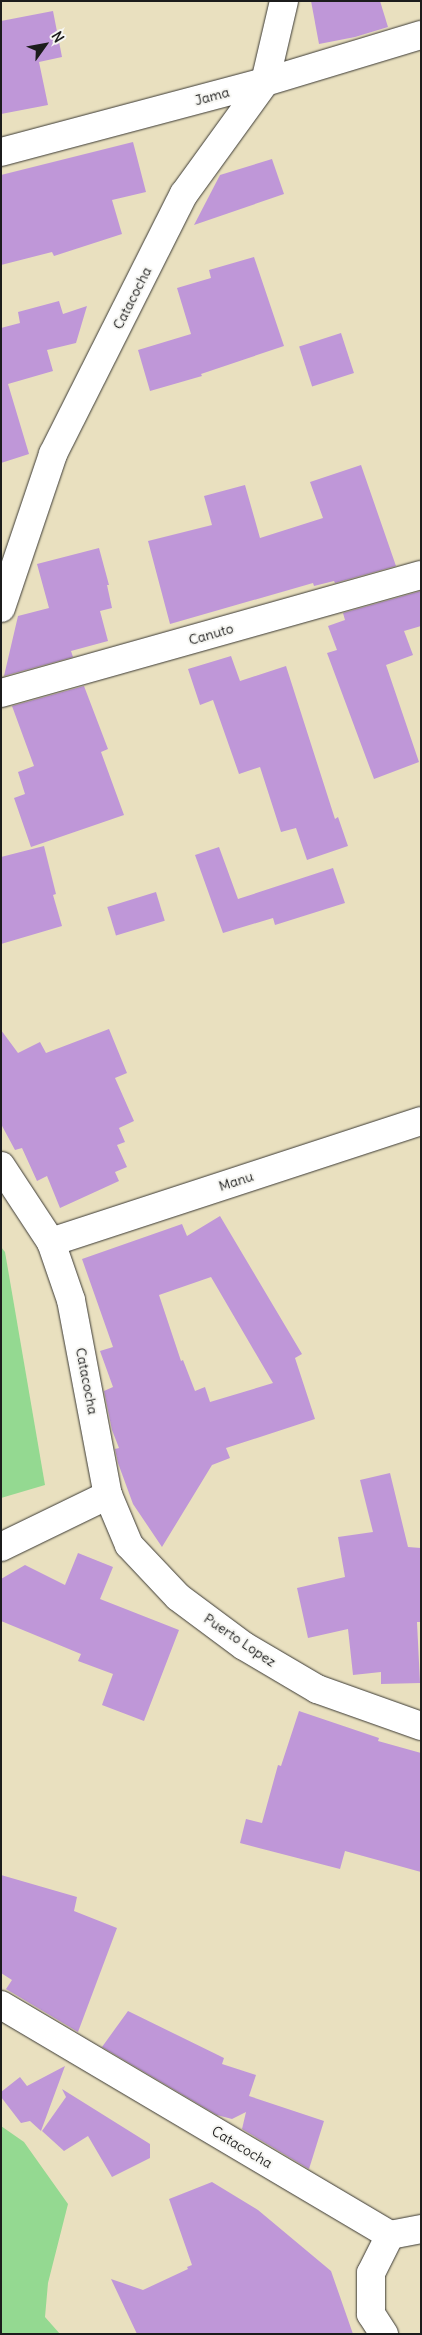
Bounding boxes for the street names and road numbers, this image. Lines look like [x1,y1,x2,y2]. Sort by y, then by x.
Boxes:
street label: Jama [193,83,231,109]
street label: Catacocha [109,264,155,332]
street label: Canuto [187,620,235,648]
street label: Manu [217,1168,255,1194]
street label: Catacocha [72,1346,102,1416]
street label: Puerto Lopez [201,1610,279,1670]
street label: Catacocha [209,2122,275,2172]

